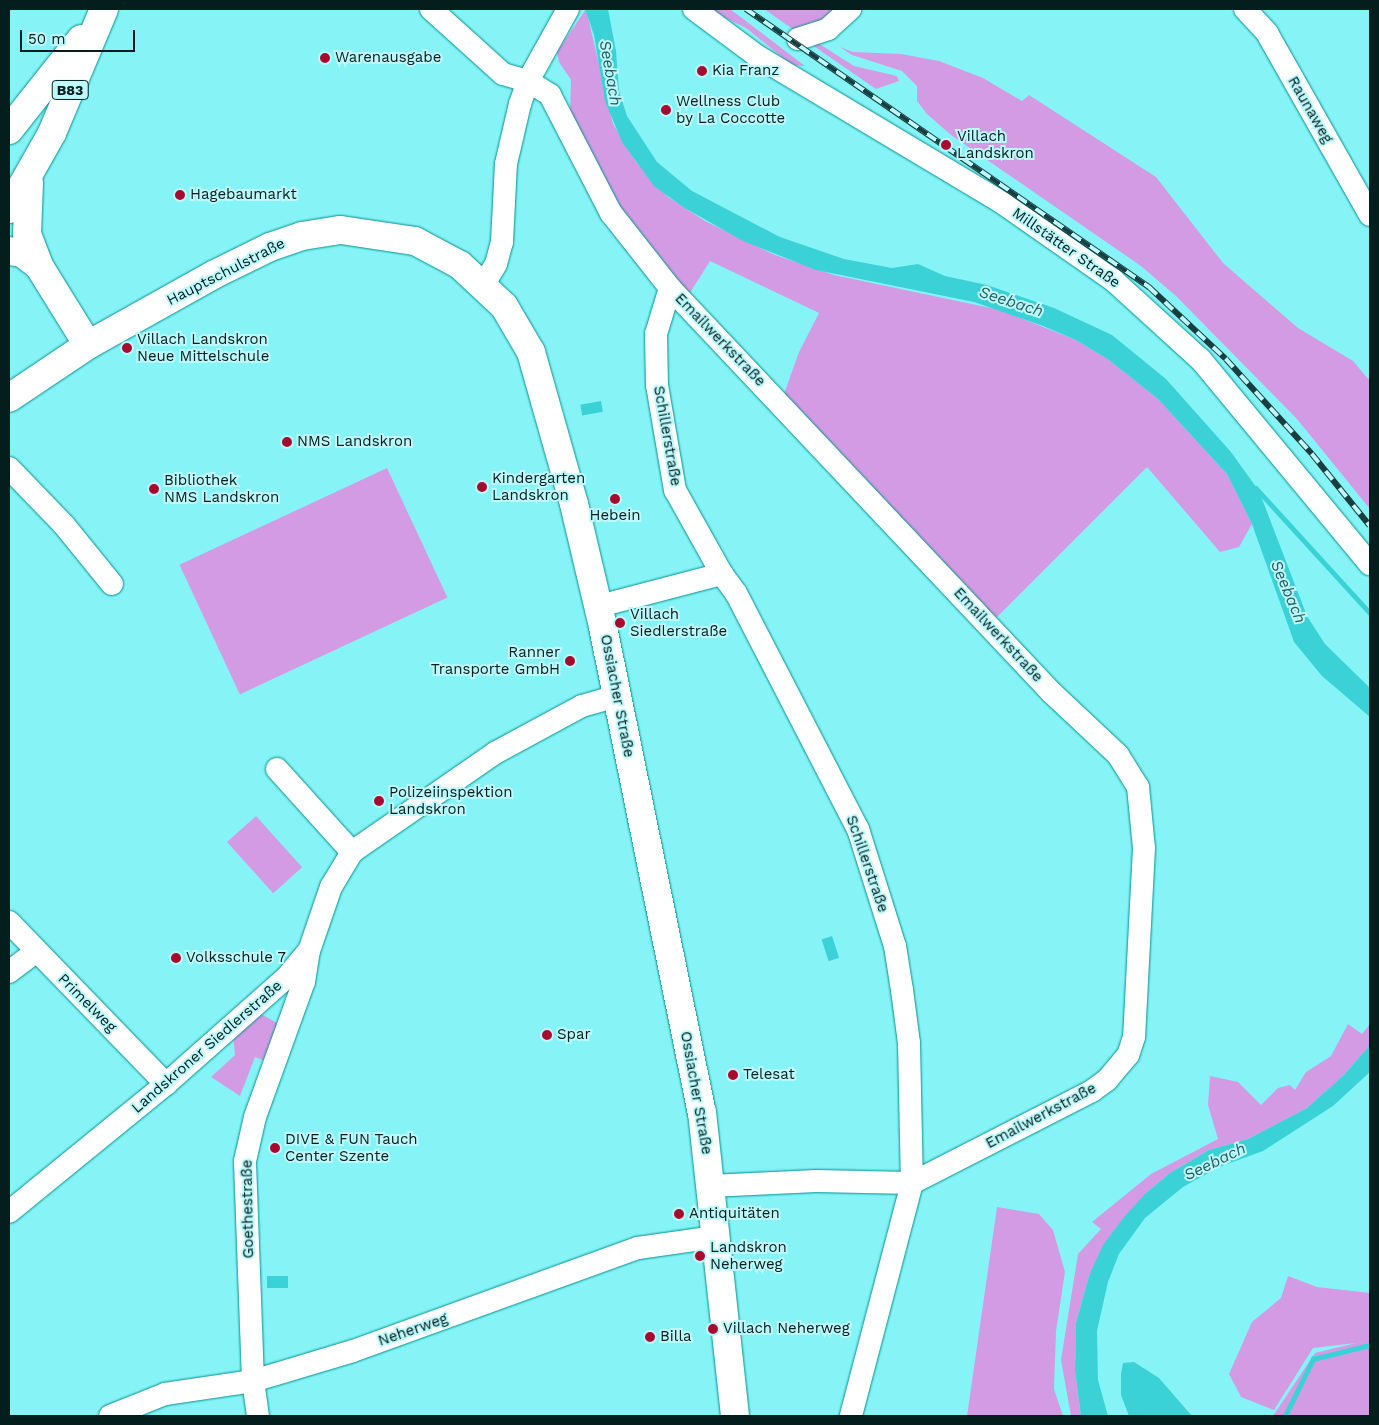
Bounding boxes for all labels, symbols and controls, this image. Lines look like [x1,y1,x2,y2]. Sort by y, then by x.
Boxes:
scale bar [22,20,138,52]
text: 50 m [28,30,65,48]
water label: Seebach [595,39,625,107]
place label: Warenausgabe [335,49,441,67]
marker: Warenausgabe [319,52,331,64]
place label: Kia Franz [712,62,780,80]
marker: Kia Franz [696,65,708,77]
street label: Raunaweg [1284,73,1336,147]
road number: B83 [51,78,89,102]
place label: Wellness Club by La Coccotte [676,92,786,127]
marker: Wellness Club by La Coccotte [660,104,672,116]
place label: Villach Landskron [957,127,1034,162]
marker: Villach Landskron [939,138,953,152]
place label: Hagebaumarkt [190,186,297,204]
marker: Hagebaumarkt [174,189,186,201]
street label: Millstätter Straße [1008,204,1124,292]
street label: Hauptschulstraße [164,234,288,310]
water label: Seebach [976,283,1046,321]
street label: Emailwerkstraße [671,290,769,390]
place label: Villach Landskron Neue Mittelschule [137,330,269,365]
marker: Villach Landskron Neue Mittelschule [121,342,133,354]
street label: Schillerstraße [649,384,685,488]
place label: NMS Landskron [297,433,412,451]
marker: NMS Landskron [281,436,293,448]
place label: Kindergarten Landskron [492,469,585,504]
place label: Bibliothek NMS Landskron [164,471,279,506]
marker: Kindergarten Landskron [476,481,488,493]
marker: Bibliothek NMS Landskron [148,483,160,495]
marker: Hebein [609,493,621,505]
place label: Hebein [590,507,640,525]
water label: Seebach [1266,558,1310,626]
street label: Emailwerkstraße [950,584,1046,686]
place label: Villach Siedlerstraße [630,605,727,640]
marker: Villach Siedlerstraße [614,617,626,629]
street label: Ossiacher Straße [596,633,638,759]
place label: Ranner Transporte GmbH [431,643,560,678]
marker: Ranner Transporte GmbH [564,655,576,667]
place label: Polizeiinspektion Landskron [389,783,512,818]
marker: Polizeiinspektion Landskron [373,795,385,807]
street label: Schillerstraße [842,813,892,915]
place label: Volksschule 7 [186,949,286,967]
marker: Volksschule 7 [170,952,182,964]
street label: Primelweg [54,970,120,1036]
street label: Landskroner Siedlerstraße [128,977,286,1117]
place label: Spar [557,1026,591,1044]
marker: Spar [541,1029,553,1041]
street label: Ossiacher Straße [676,1030,716,1156]
place label: Telesat [743,1066,795,1084]
marker: Telesat [727,1069,739,1081]
street label: Emailwerkstraße [983,1079,1099,1153]
place label: DIVE & FUN Tauch Center Szente [285,1130,418,1165]
water label: Seebach [1181,1139,1249,1185]
marker: DIVE & FUN Tauch Center Szente [269,1142,281,1154]
street label: Goethestraße [238,1159,258,1259]
place label: Antiquitäten [689,1205,780,1223]
marker: Antiquitäten [673,1208,685,1220]
place label: Landskron Neherweg [710,1238,787,1273]
marker: Landskron Neherweg [694,1250,706,1262]
street label: Neherweg [376,1310,450,1350]
place label: Villach Neherweg [723,1320,850,1338]
marker: Villach Neherweg [707,1323,719,1335]
place label: Billa [660,1328,691,1346]
marker: Billa [644,1331,656,1343]

